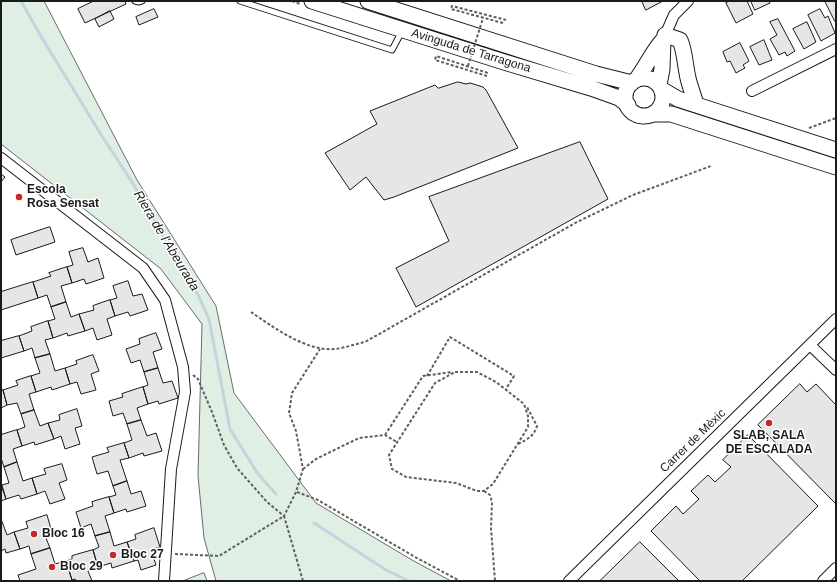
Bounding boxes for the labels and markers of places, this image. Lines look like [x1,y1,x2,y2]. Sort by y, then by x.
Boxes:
place label: Escola Rosa Sensat [27,183,99,211]
marker: Escola Rosa Sensat [14,192,24,202]
marker: SLAB, SALA DE ESCALADA [764,418,774,428]
place label: SLAB, SALA DE ESCALADA [726,429,812,457]
place label: Bloc 16 [42,527,85,541]
marker: Bloc 16 [29,529,39,539]
place label: Bloc 27 [121,548,164,562]
marker: Bloc 27 [108,550,118,560]
place label: Bloc 29 [60,560,103,574]
marker: Bloc 29 [47,562,57,572]

